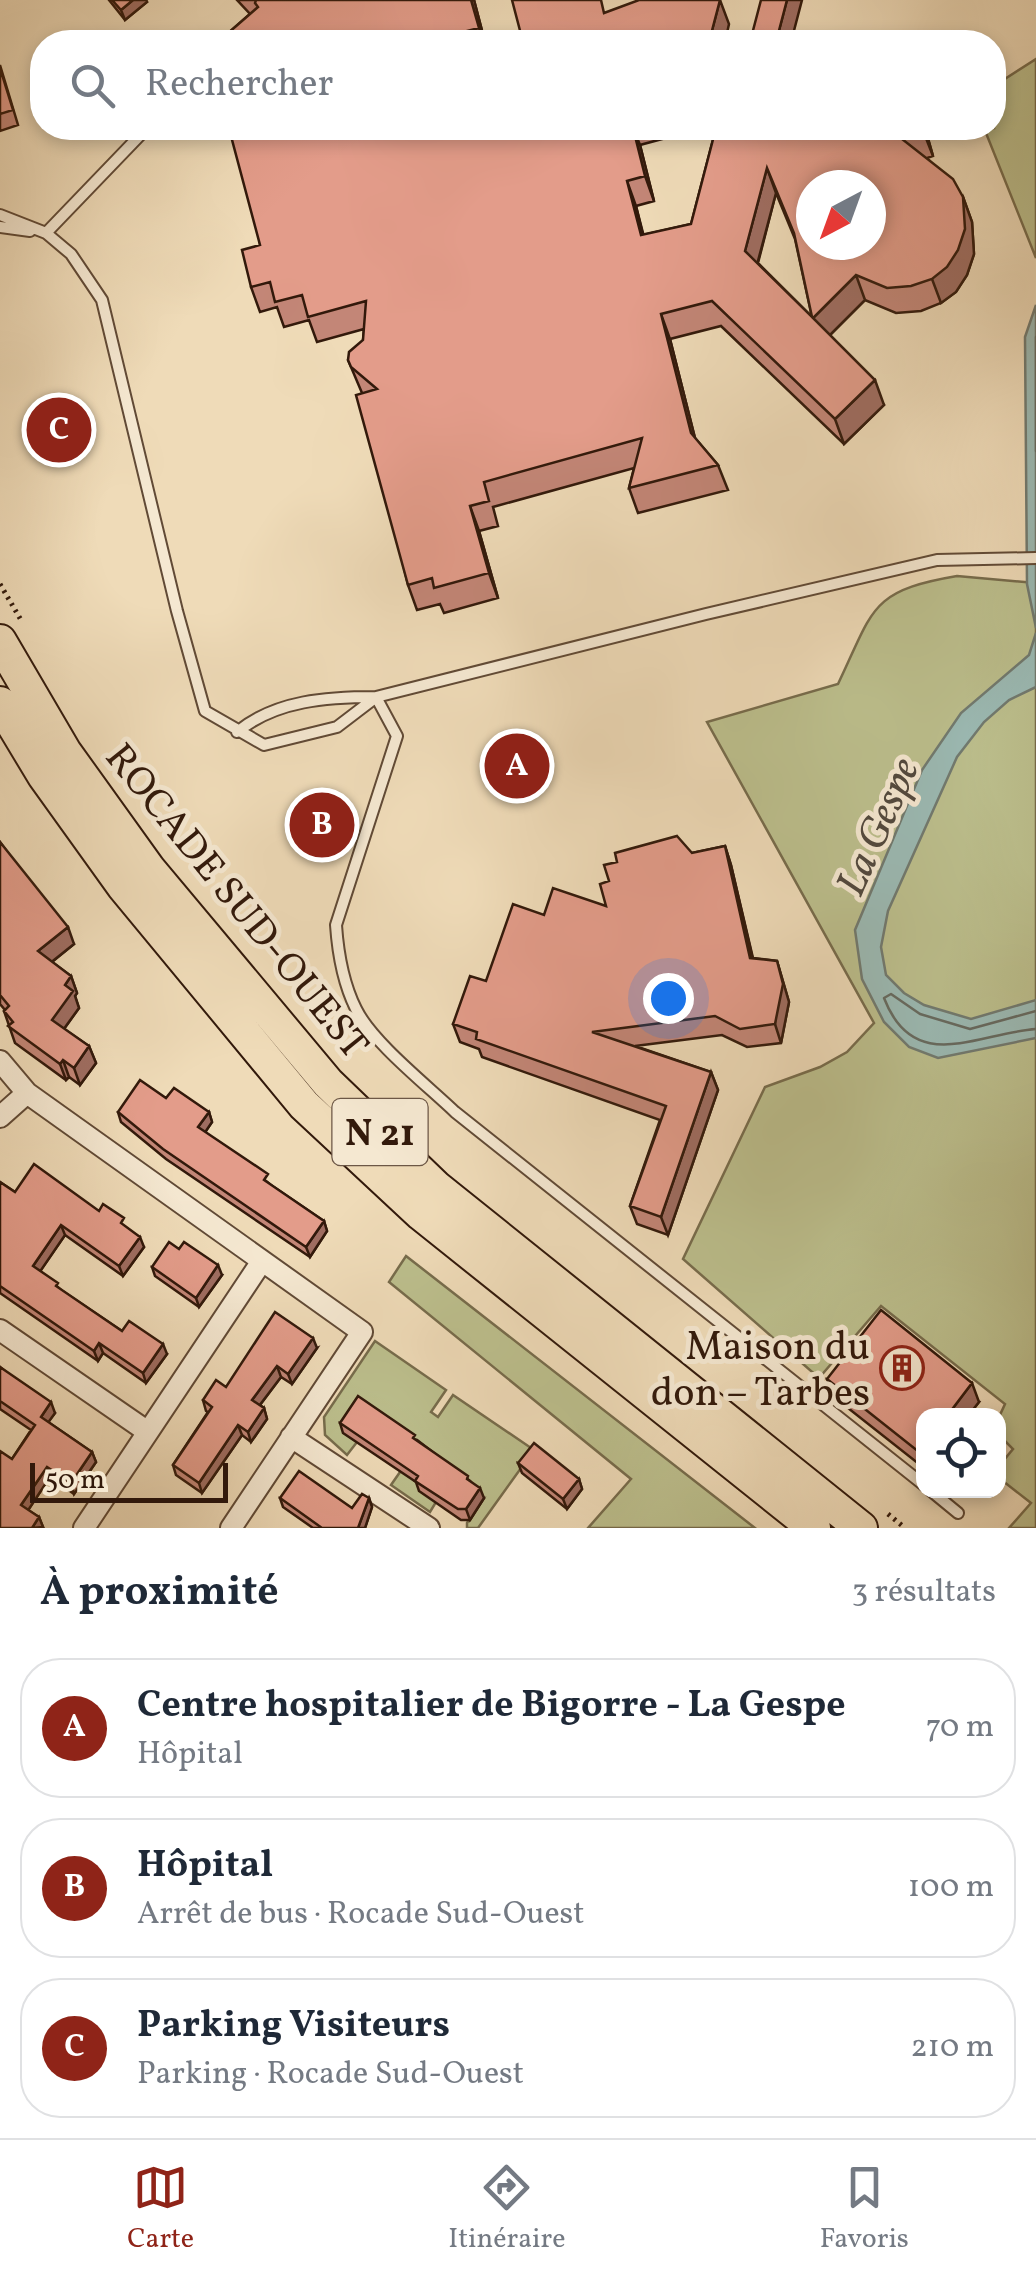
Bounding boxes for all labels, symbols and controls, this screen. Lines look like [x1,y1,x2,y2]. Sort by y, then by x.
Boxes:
search box [30,30,1006,140]
icon: search [65,58,120,113]
text: Rechercher [145,59,333,112]
north arrow [796,170,886,260]
pin: C [27,392,92,468]
pin: A [484,728,550,804]
street label: ROCADE SUD-OUEST [90,733,380,1072]
water label: La Gespe [824,750,937,906]
pin: B [290,788,354,862]
your location [643,973,694,1024]
road number: N 21 [332,1099,428,1165]
place label: Maison du don – Tarbes [651,1321,870,1423]
building icon: Maison du don – Tarbes [879,1345,925,1391]
map controls [916,1408,1006,1498]
button: locate [916,1408,1006,1498]
scale bar [30,1458,228,1502]
text: 50 m [45,1461,105,1500]
text: À proximité [40,1564,279,1623]
text: 3 résultats [852,1571,996,1615]
text: Centre hospitalier de Bigorre - La Gespe [137,1680,846,1733]
text: A [63,1706,86,1750]
text: 70 m [926,1706,994,1750]
text: Hôpital [137,1733,243,1777]
text: Hôpital [137,1840,273,1893]
text: B [64,1866,85,1910]
text: 100 m [908,1866,994,1910]
text: Arrêt de bus · Rocade Sud-Ouest [137,1893,585,1937]
text: Parking Visiteurs [137,2000,450,2053]
text: C [64,2026,85,2070]
text: 210 m [910,2026,994,2070]
text: Parking · Rocade Sud-Ouest [137,2053,524,2097]
tab: Carte [127,2160,194,2259]
tab: Itinéraire [448,2160,566,2259]
tab: Favoris [820,2160,909,2259]

